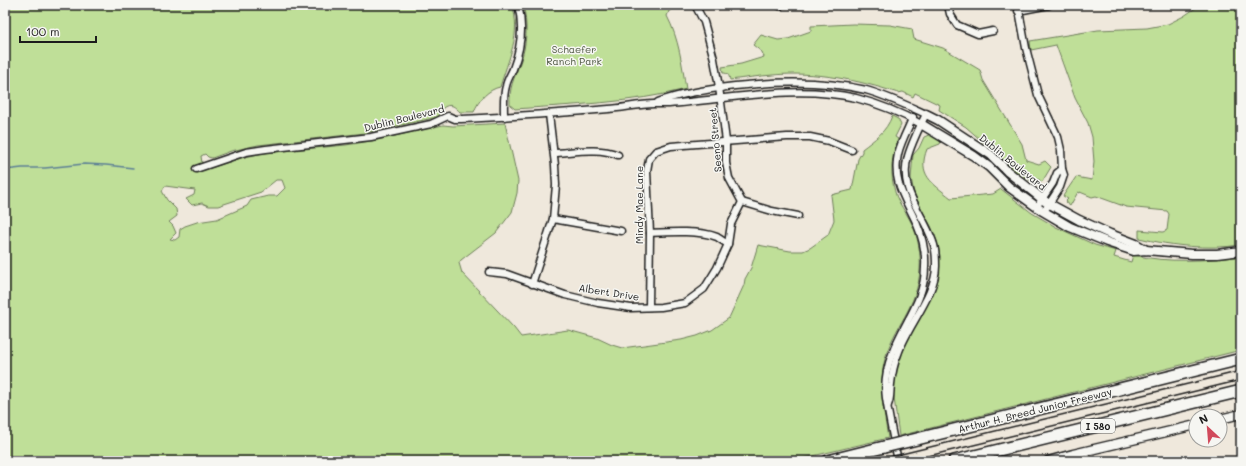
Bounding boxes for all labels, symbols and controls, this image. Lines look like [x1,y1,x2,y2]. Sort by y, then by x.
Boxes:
scale bar [20,18,96,44]
text: 100 m [26,23,60,39]
park label: Schaefer Ranch Park [546,42,602,68]
street label: Dublin Boulevard [362,101,446,135]
street label: Seeno Street [705,107,725,173]
street label: Dublin Boulevard [977,131,1049,193]
street label: Mindy Mae Lane [632,166,646,244]
street label: Albert Drive [578,280,640,304]
street label: Arthur H. Breed Junior Freeway [957,384,1113,436]
north arrow [1188,408,1228,448]
text: N [1196,410,1210,427]
road number: I 580 [1081,419,1115,433]

